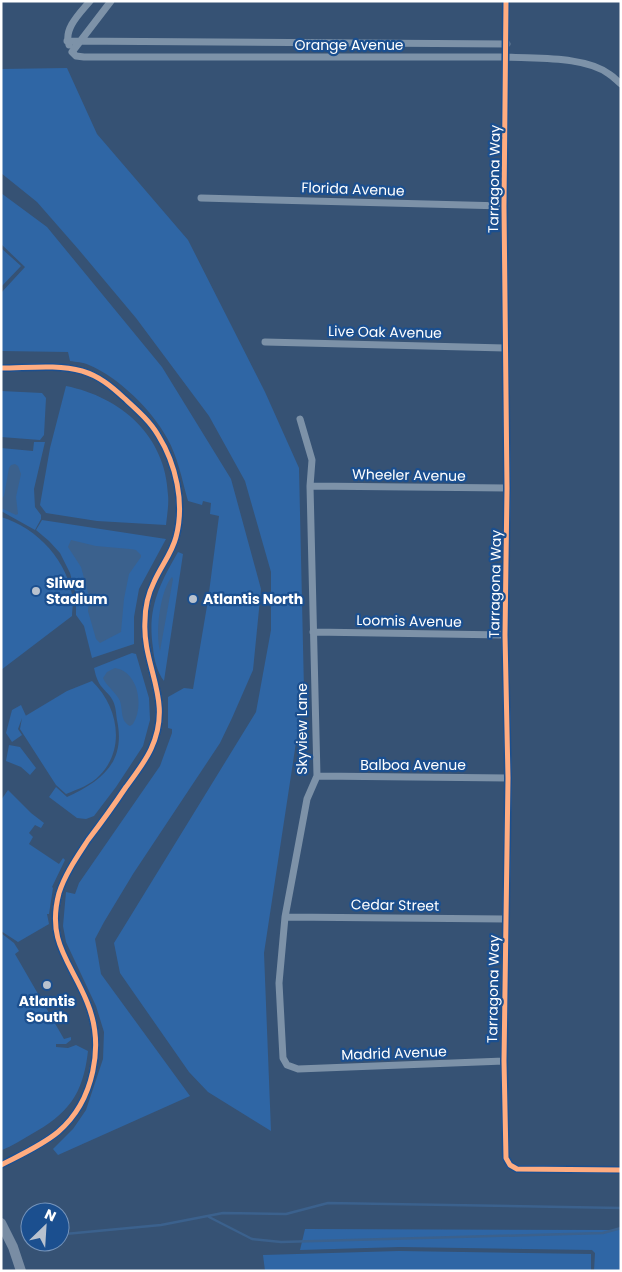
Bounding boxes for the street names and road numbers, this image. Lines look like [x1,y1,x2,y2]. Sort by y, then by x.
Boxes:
street label: Orange Avenue [294,35,404,55]
street label: Tarragona Way [483,124,505,233]
street label: Florida Avenue [301,177,405,201]
street label: Live Oak Avenue [328,321,442,343]
street label: Wheeler Avenue [352,464,466,486]
street label: Tarragona Way [484,529,506,638]
street label: Loomis Avenue [356,610,462,632]
street label: Skyview Lane [292,683,312,775]
street label: Balboa Avenue [360,755,466,775]
street label: Cedar Street [351,894,439,916]
street label: Tarragona Way [482,934,504,1043]
street label: Madrid Avenue [341,1041,447,1065]

